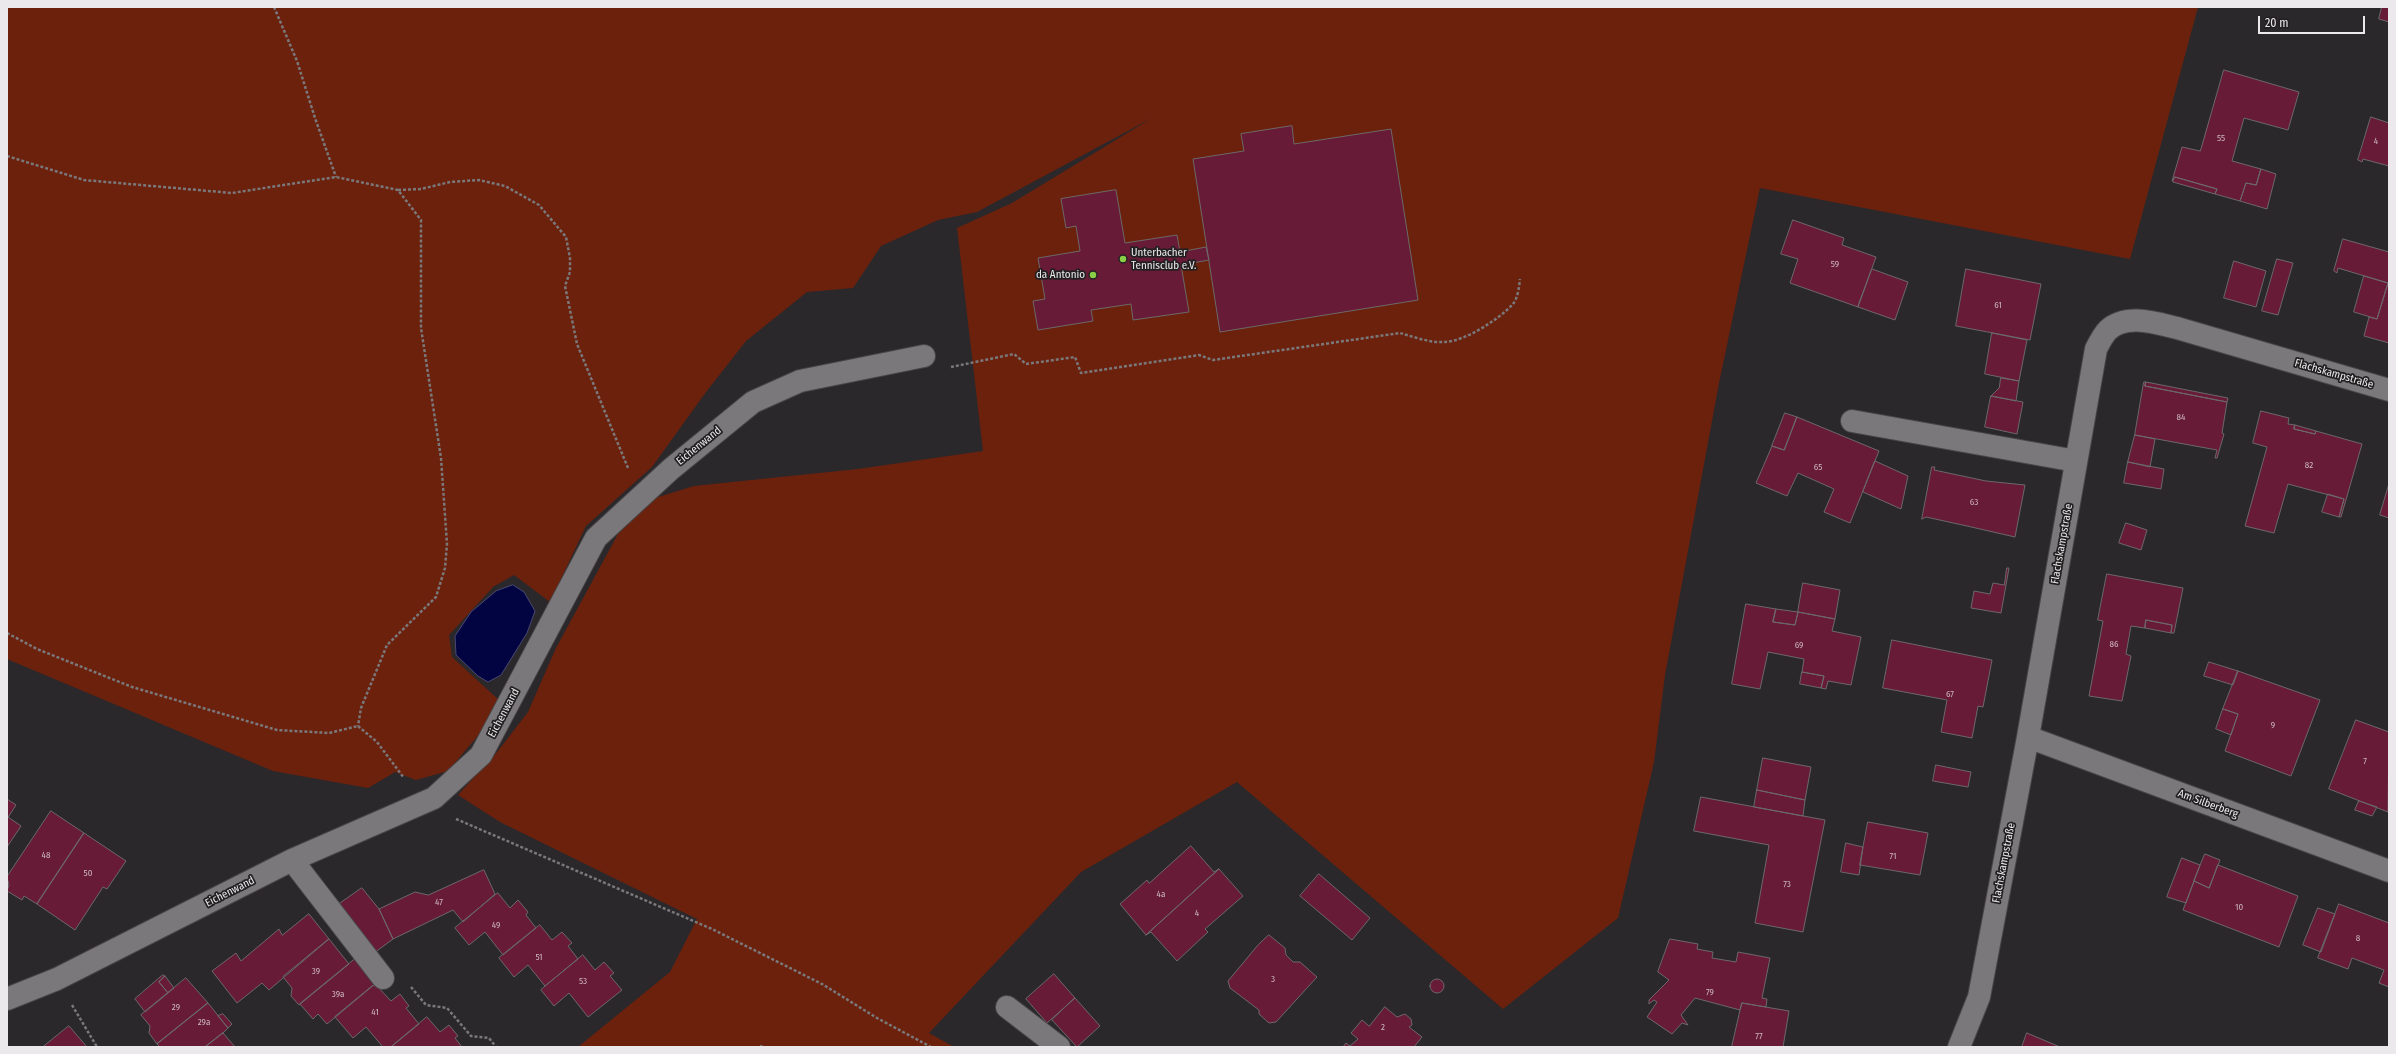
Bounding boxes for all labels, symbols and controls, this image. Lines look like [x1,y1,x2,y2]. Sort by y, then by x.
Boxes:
scale bar [2260,8,2367,34]
text: 20 m [2265,16,2289,30]
house number: 55 [2217,133,2225,143]
house number: 4 [2374,136,2378,146]
place label: Unterbacher Tennisclub e.V. [1131,246,1196,272]
marker: Unterbacher Tennisclub e.V. [1118,254,1128,264]
house number: 59 [1831,259,1839,269]
place label: da Antonio [1036,268,1085,282]
marker: da Antonio [1088,270,1098,280]
house number: 61 [1994,300,2002,310]
street label: Flachskampstraße [2293,356,2375,392]
house number: 84 [2177,412,2185,422]
street label: Eichenwand [674,424,724,468]
house number: 82 [2305,460,2313,470]
house number: 65 [1814,462,1822,472]
house number: 63 [1970,497,1978,507]
street label: Flachskampstraße [2048,503,2076,585]
house number: 86 [2110,639,2118,649]
house number: 69 [1795,640,1803,650]
street label: Eichenwand [486,686,522,740]
house number: 67 [1946,689,1954,699]
house number: 9 [2271,720,2275,730]
house number: 7 [2363,756,2367,766]
street label: Am Silberberg [2176,787,2240,821]
street label: Flachskampstraße [1990,822,2018,904]
house number: 48 [42,850,50,860]
house number: 71 [1889,851,1897,861]
house number: 50 [84,868,92,878]
street label: Eichenwand [203,874,257,910]
house number: 73 [1783,879,1791,889]
house number: 4a [1157,889,1165,899]
house number: 47 [435,897,443,907]
house number: 10 [2235,902,2243,912]
house number: 4 [1195,908,1199,918]
house number: 49 [492,920,500,930]
house number: 8 [2356,933,2360,943]
house number: 51 [535,952,543,962]
house number: 39 [312,966,320,976]
house number: 3 [1271,974,1275,984]
house number: 53 [579,976,587,986]
house number: 79 [1706,987,1714,997]
house number: 39a [332,989,344,999]
house number: 29 [172,1002,180,1012]
house number: 41 [371,1007,379,1017]
house number: 29a [198,1017,210,1027]
house number: 2 [1381,1022,1385,1032]
house number: 77 [1755,1031,1763,1041]

